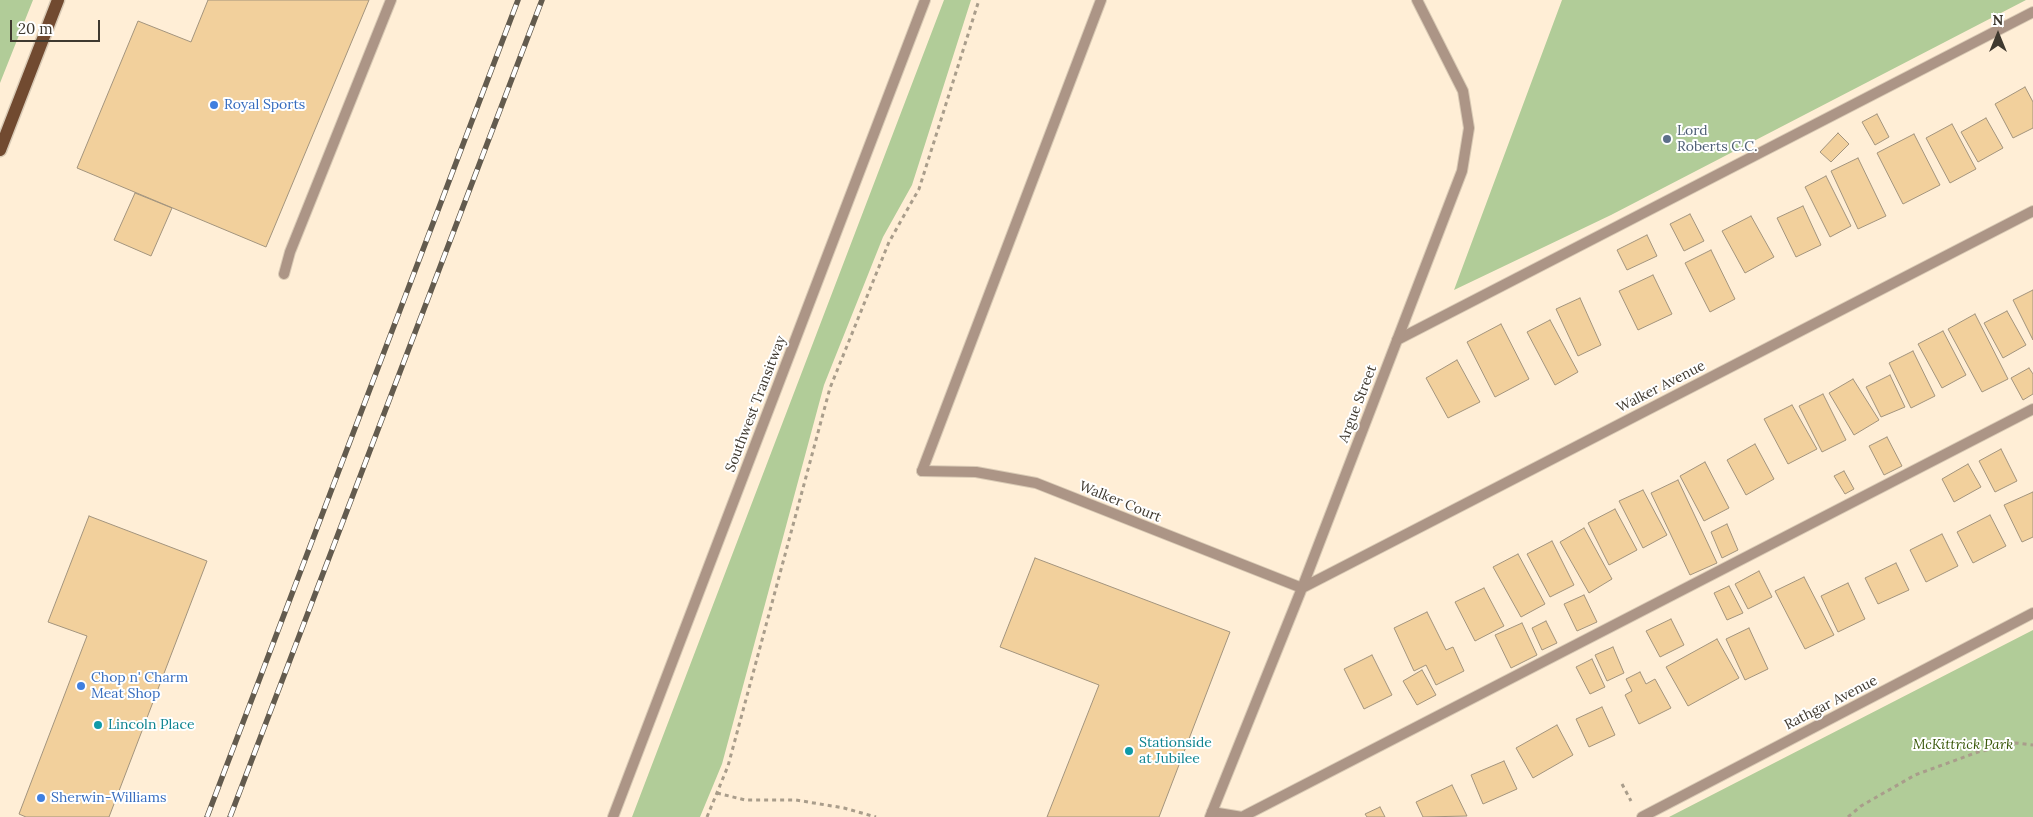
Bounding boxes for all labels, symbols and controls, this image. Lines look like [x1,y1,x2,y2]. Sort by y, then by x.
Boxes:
scale bar [12,10,102,42]
north arrow [1973,10,2023,60]
text: N [1993,11,2003,29]
text: 20 m [18,19,53,38]
place label: Royal Sports [224,97,305,113]
marker: Royal Sports [208,99,220,111]
place label: Lord Roberts C.C. [1677,123,1758,156]
marker: Lord Roberts C.C. [1661,133,1673,145]
street label: Southwest Transitway [722,333,790,475]
street label: Walker Avenue [1614,358,1708,416]
street label: Argue Street [1335,363,1381,445]
street label: Walker Court [1076,478,1164,526]
place label: Chop n' Charm Meat Shop [91,670,188,702]
street label: Rathgar Avenue [1782,672,1880,734]
marker: Chop n' Charm Meat Shop [75,680,87,692]
place label: Lincoln Place [108,717,194,733]
marker: Lincoln Place [92,719,104,731]
place label: Stationside at Jubilee [1139,735,1212,768]
park label: McKittrick Park [1913,737,2013,753]
marker: Stationside at Jubilee [1123,745,1135,757]
place label: Sherwin-Williams [51,790,167,806]
marker: Sherwin-Williams [35,792,47,804]

